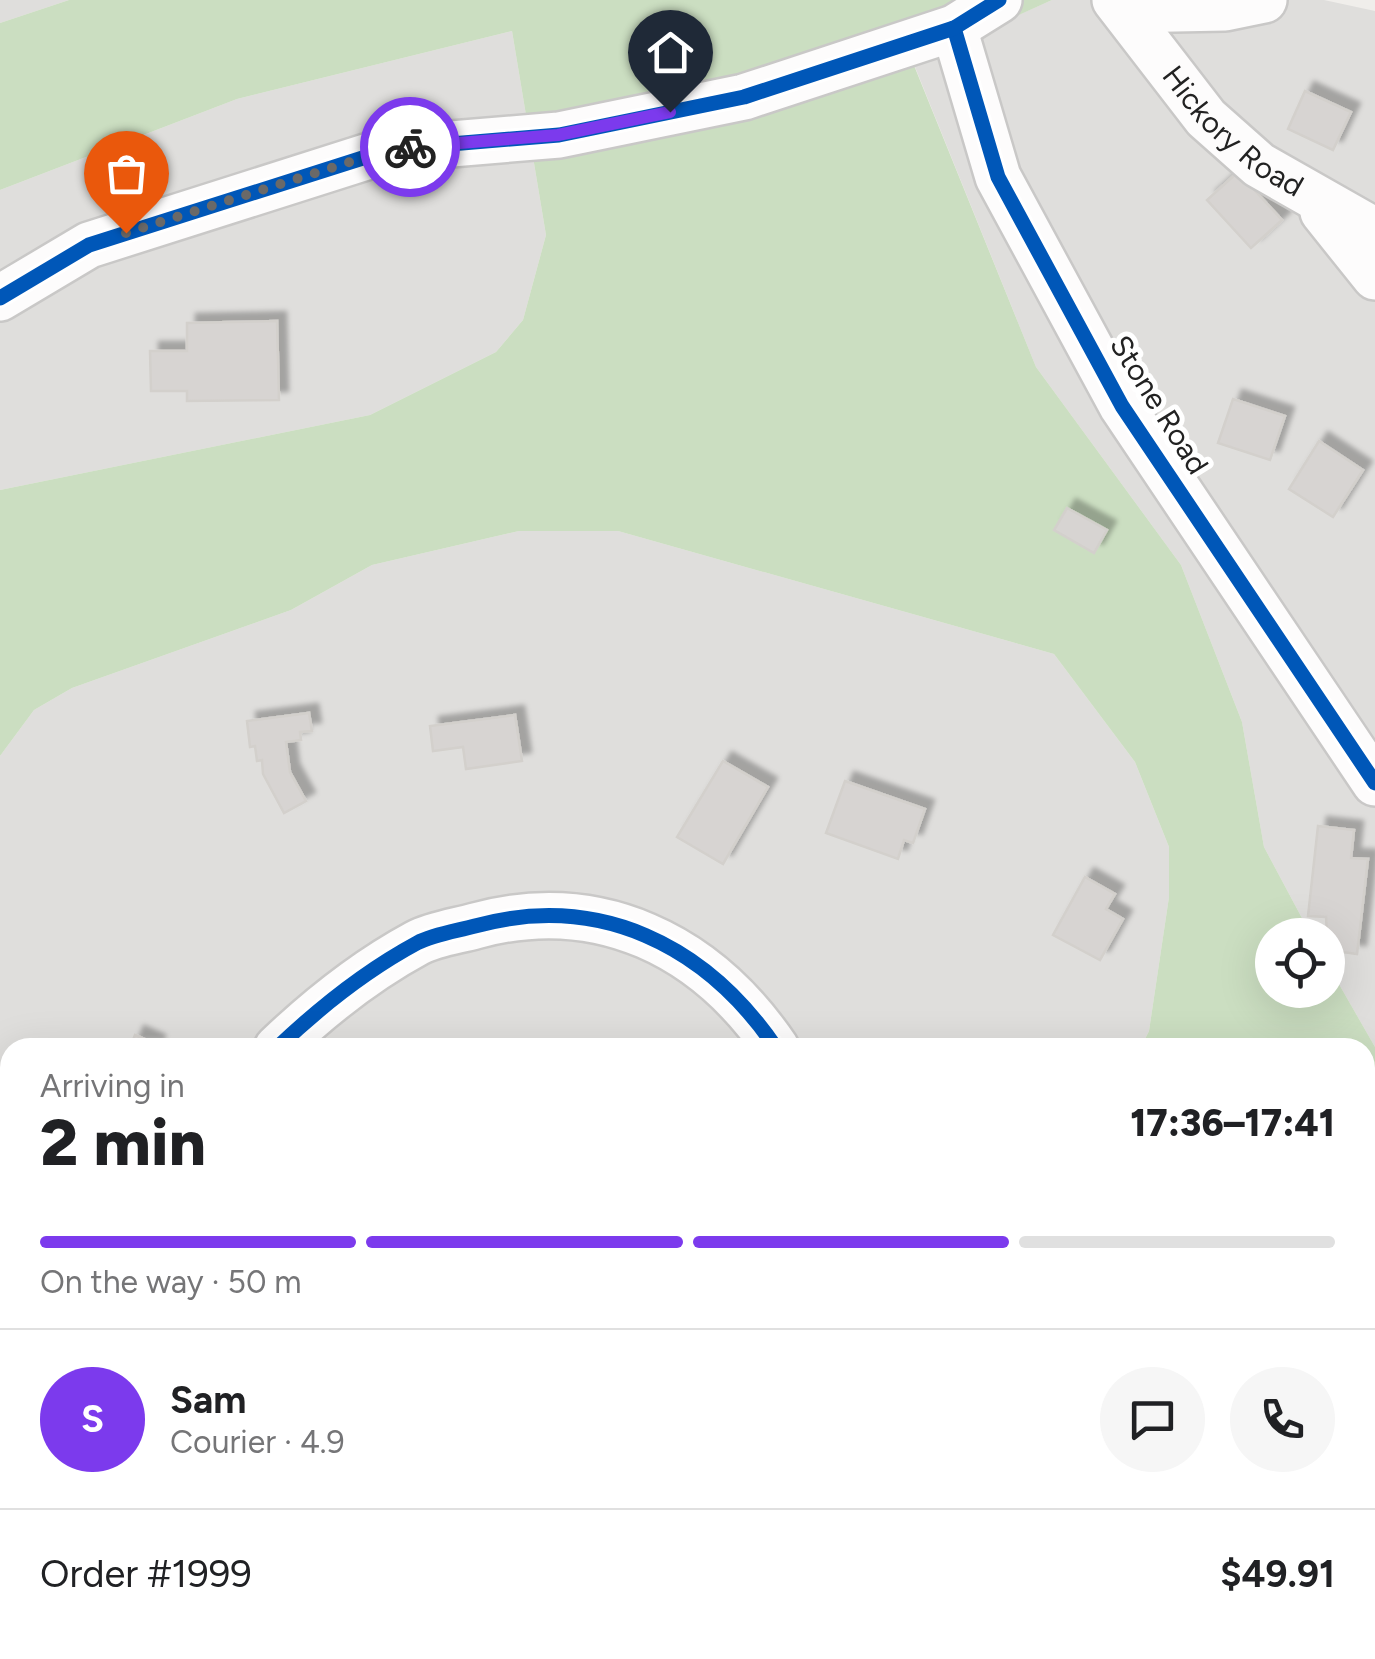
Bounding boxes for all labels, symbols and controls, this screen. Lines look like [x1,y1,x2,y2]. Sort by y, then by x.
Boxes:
pin [628,10,713,113]
icon: home [643,25,698,80]
street label: Hickory Road [1155,58,1310,204]
courier [360,97,460,197]
icon: bike [383,120,438,175]
pin [84,131,169,234]
icon: bag [99,146,154,201]
street label: Stone Road [1102,328,1217,481]
map controls [1255,918,1345,1008]
button: locate [1255,918,1345,1008]
text: Arriving in [40,1067,185,1105]
text: 17:36–17:41 [1130,1100,1335,1146]
text: 2 min [40,1103,206,1181]
text: On the way · 50 m [40,1263,302,1301]
button: chat [1100,1367,1205,1472]
button: phone [1230,1367,1335,1472]
text: Sam [170,1377,246,1423]
text: S [81,1396,104,1442]
text: Courier · 4.9 [170,1423,345,1461]
text: Order #1999 [40,1551,252,1597]
text: $49.91 [1220,1551,1335,1597]

